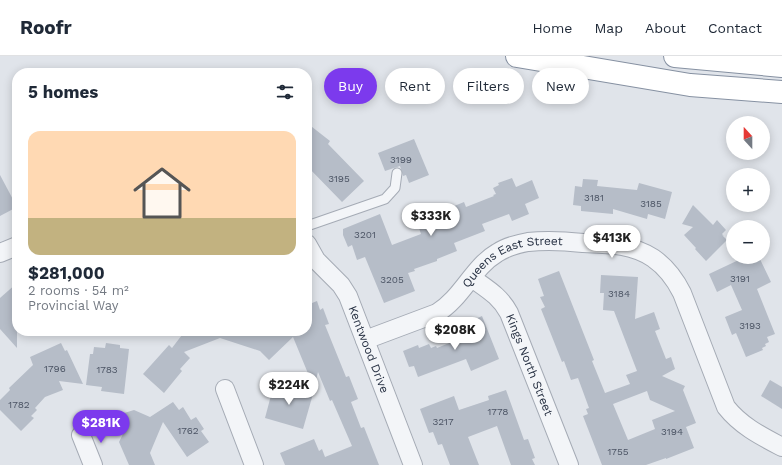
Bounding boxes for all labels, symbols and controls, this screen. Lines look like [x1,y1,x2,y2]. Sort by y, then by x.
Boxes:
text: Roofr [20,16,72,39]
text: Home [532,20,572,36]
text: Map [594,20,623,36]
text: About [645,20,686,36]
text: Contact [708,20,762,36]
chip: Buy [324,68,377,104]
chip: Rent [385,68,445,104]
chip: Filters [453,68,524,104]
chip: New [532,68,589,104]
icon: filters [274,81,296,103]
text: 5 homes [28,82,98,102]
north arrow [726,116,770,160]
map controls [726,116,770,264]
house number: 3199 [390,154,412,165]
icon: home [126,157,198,229]
button: + [726,168,770,212]
house number: 3195 [328,173,350,184]
house number: 3181 [584,192,604,203]
house number: 3185 [640,198,662,209]
pin: $333K [403,203,459,237]
text: $333K [411,208,451,223]
button: − [726,220,770,264]
pin: $413K [584,225,640,259]
house number: 3201 [354,229,376,240]
text: $413K [593,230,631,245]
street label: Queens East Street [459,234,563,290]
text: $281,000 [28,263,105,283]
house number: 3191 [730,273,750,284]
house number: 3205 [380,274,404,285]
text: 2 rooms · 54 m² [28,283,129,298]
house number: 3184 [608,288,630,299]
text: Provincial Way [28,298,119,313]
street label: Kentwood Drive [345,304,392,395]
street label: Kings North Street [503,312,556,418]
pin: $208K [427,317,483,351]
house number: 3193 [739,320,761,331]
text: $208K [434,322,476,337]
house number: 1796 [44,363,66,374]
house number: 1783 [96,364,118,375]
pin: $224K [261,372,317,406]
text: $224K [268,377,310,392]
house number: 1782 [8,399,30,410]
house number: 1778 [487,406,509,417]
pin: $281K [73,410,129,444]
text: $281K [82,415,120,430]
house number: 3217 [432,416,454,427]
house number: 1762 [177,425,199,436]
house number: 3194 [661,426,683,437]
house number: 1755 [607,446,629,457]

